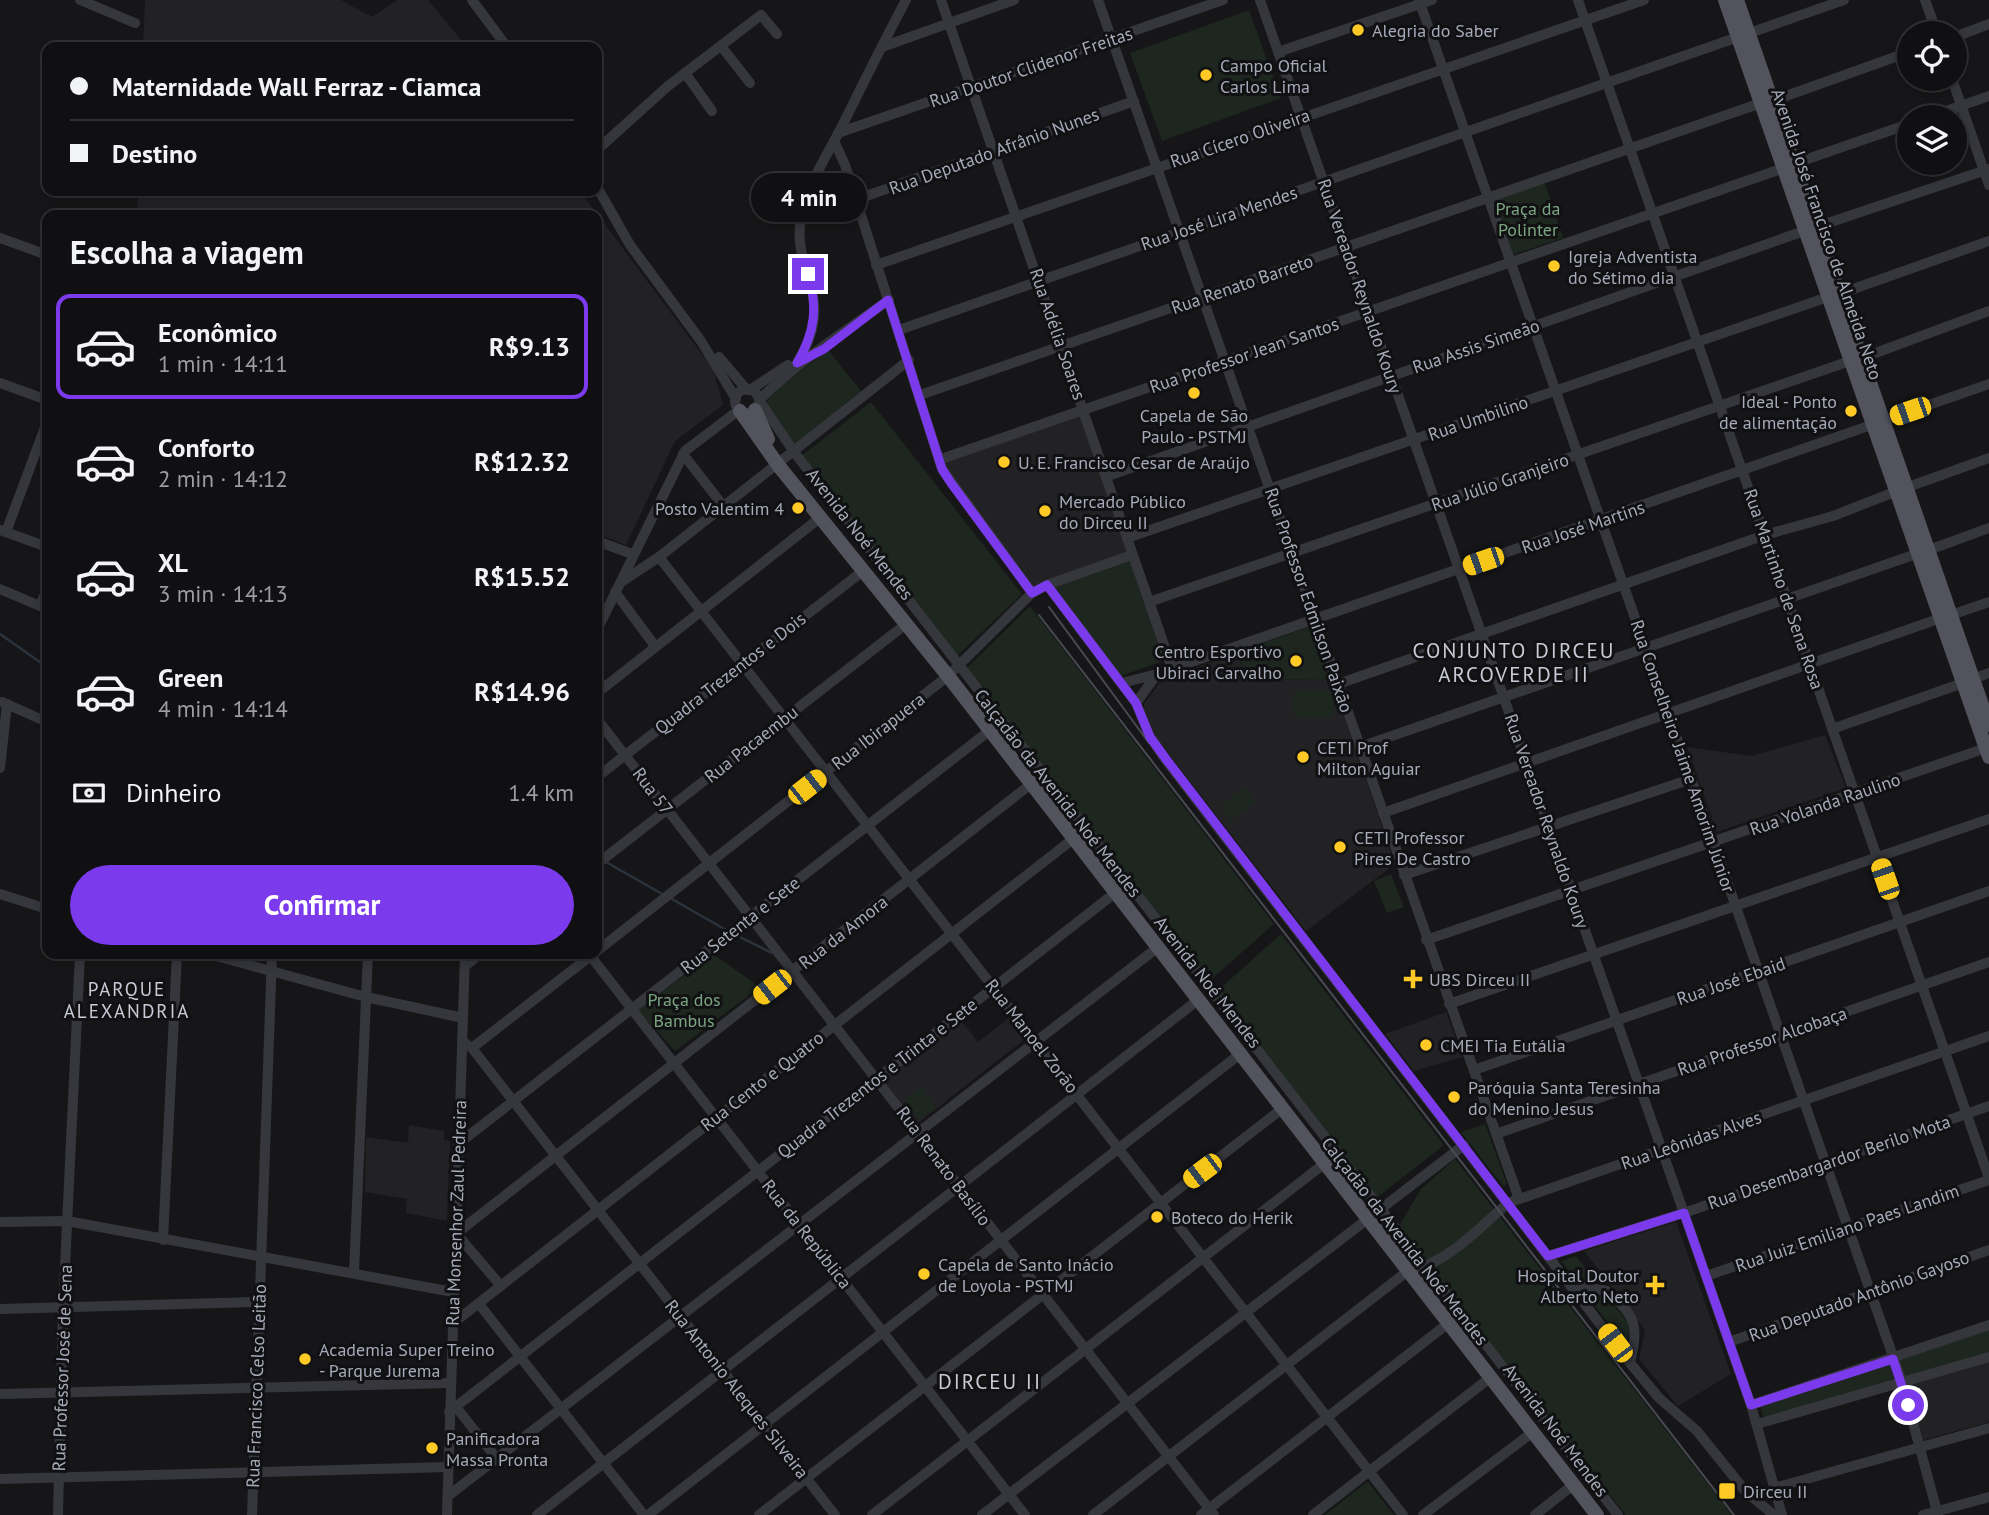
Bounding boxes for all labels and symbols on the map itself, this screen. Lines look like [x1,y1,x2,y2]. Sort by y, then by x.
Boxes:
place label: Alegria do Saber [1372,19,1499,42]
street label: Rua Doutor Clidenor Freitas [926,21,1136,113]
marker: Alegria do Saber [1350,22,1366,38]
place label: Campo Oficial Carlos Lima [1220,54,1328,98]
marker: Campo Oficial Carlos Lima [1198,67,1214,83]
street label: Avenida José Francisco de Almeida Neto [1766,85,1888,383]
street label: Rua Deputado Afrânio Nunes [886,102,1102,200]
street label: Rua Cícero Oliveira [1167,103,1313,173]
callout: 4 min [750,173,866,222]
street label: Rua Vereador Reynaldo Koury [1312,176,1408,397]
street label: Rua José Lira Mendes [1138,180,1300,256]
park label: Praça da Polinter [1496,197,1560,241]
place label: Igreja Adventista do Sétimo dia [1568,245,1697,289]
street label: Rua Renato Barreto [1168,249,1316,319]
route end [792,258,824,290]
marker: Igreja Adventista do Sétimo dia [1546,258,1562,274]
street label: Rua Adélia Soares [1025,265,1091,403]
street label: Rua Professor Jean Santos [1146,312,1342,398]
street label: Rua Assis Simeão [1409,313,1543,379]
marker: Capela de São Paulo - PSTMJ [1186,385,1202,401]
street label: Rua Umbilino [1425,390,1531,446]
place label: Ideal - Ponto de alimentação [1719,390,1837,434]
car [1887,394,1934,428]
marker: Ideal - Ponto de alimentação [1843,403,1859,419]
place label: Capela de São Paulo - PSTMJ [1140,404,1248,448]
street label: Rua Júlio Granjeiro [1428,448,1572,516]
place label: U. E. Francisco Cesar de Araújo [1018,451,1250,474]
marker: U. E. Francisco Cesar de Araújo [996,454,1012,470]
street label: Avenida Noé Mendes [801,463,919,605]
street label: Rua Professor Edmilson Paixão [1260,485,1358,715]
street label: Rua Martinho de Sena Rosa [1739,486,1829,692]
place label: Mercado Público do Dirceu II [1059,490,1186,534]
street label: Rua José Martins [1518,495,1648,559]
place label: Posto Valentim 4 [655,497,784,520]
marker: Posto Valentim 4 [790,500,806,516]
marker: Mercado Público do Dirceu II [1037,503,1053,519]
car [1460,544,1507,578]
street label: Quadra Trezentos e Dois [650,607,810,739]
street label: Rua Conselheiro Jaime Amorim Júnior [1625,617,1741,895]
district label: CONJUNTO DIRCEU ARCOVERDE II [1413,637,1615,688]
place label: Centro Esportivo Ubiraci Carvalho [1154,640,1282,684]
marker: Centro Esportivo Ubiraci Carvalho [1288,653,1304,669]
street label: Calçadão da Avenida Noé Mendes [969,684,1147,902]
street label: Rua Ibirapuera [827,687,929,775]
street label: Rua Pacaembu [700,700,802,788]
street label: Rua Vereador Reynaldo Koury [1499,711,1595,932]
place label: CETI Prof Milton Aguiar [1317,736,1420,780]
marker: CETI Prof Milton Aguiar [1295,749,1311,765]
street label: Rua 57 [628,763,678,819]
car [784,766,831,808]
street label: Rua Yolanda Raulino [1747,767,1903,841]
place label: CETI Professor Pires De Castro [1354,826,1471,870]
marker: CETI Professor Pires De Castro [1332,839,1348,855]
car [1869,856,1902,902]
street label: Rua Setenta e Sete [676,871,804,979]
street label: Rua da Amora [794,890,892,974]
street label: Avenida Noé Mendes [1149,911,1267,1053]
street label: Rua José Ebaid [1674,952,1788,1010]
car [749,966,796,1008]
place label: UBS Dirceu II [1429,968,1530,991]
marker: UBS Dirceu II [1403,969,1423,989]
street label: Rua Manoel Zorão [980,974,1084,1098]
district label: PARQUE ALEXANDRIA [64,977,190,1023]
park label: Praça dos Bambus [647,988,721,1032]
street label: Quadra Trezentos e Trinta e Sete [772,993,982,1163]
street label: Rua Professor Alcobaça [1674,1001,1850,1081]
street label: Rua Cento e Quatro [696,1026,828,1136]
place label: CMEI Tia Eutália [1440,1034,1566,1057]
marker: CMEI Tia Eutália [1418,1037,1434,1053]
place label: Paróquia Santa Teresinha do Menino Jesus [1468,1076,1661,1120]
marker: Paróquia Santa Teresinha do Menino Jesus [1446,1089,1462,1105]
street label: Rua Monsenhor Zaul Pedreira [441,1100,471,1326]
street label: Rua Renato Basílio [892,1102,996,1230]
street label: Rua Leônidas Alves [1618,1105,1764,1175]
street label: Rua Desembargardor Berilo Mota [1705,1110,1953,1214]
street label: Calçadão da Avenida Noé Mendes [1316,1132,1494,1350]
car [1179,1150,1226,1192]
street label: Rua da República [757,1175,857,1293]
street label: Rua Juiz Emiliano Paes Landim [1732,1179,1962,1277]
place label: Boteco do Herik [1171,1206,1293,1229]
marker: Boteco do Herik [1149,1209,1165,1225]
street label: Rua Deputado Antônio Gayoso [1746,1245,1972,1347]
place label: Capela de Santo Inácio de Loyola - PSTMJ [938,1253,1114,1297]
street label: Rua Professor José de Sena [47,1264,77,1472]
place label: Hospital Doutor Alberto Neto [1517,1264,1639,1308]
marker: Capela de Santo Inácio de Loyola - PSTMJ [916,1266,932,1282]
marker: Hospital Doutor Alberto Neto [1645,1275,1665,1295]
street label: Rua Francisco Celso Leitão [241,1284,271,1488]
street label: Rua Antonio Aleques Silveira [660,1295,814,1483]
car [1594,1320,1637,1366]
place label: Academia Super Treino - Parque Jurema [319,1338,495,1382]
marker: Academia Super Treino - Parque Jurema [297,1351,313,1367]
street label: Avenida Noé Mendes [1498,1359,1614,1501]
district label: DIRCEU II [938,1368,1042,1395]
route start [1892,1389,1924,1421]
place label: Panificadora Massa Pronta [446,1427,548,1471]
marker: Panificadora Massa Pronta [424,1440,440,1456]
place label: Dirceu II [1743,1480,1808,1503]
marker: Dirceu II [1717,1481,1737,1501]

